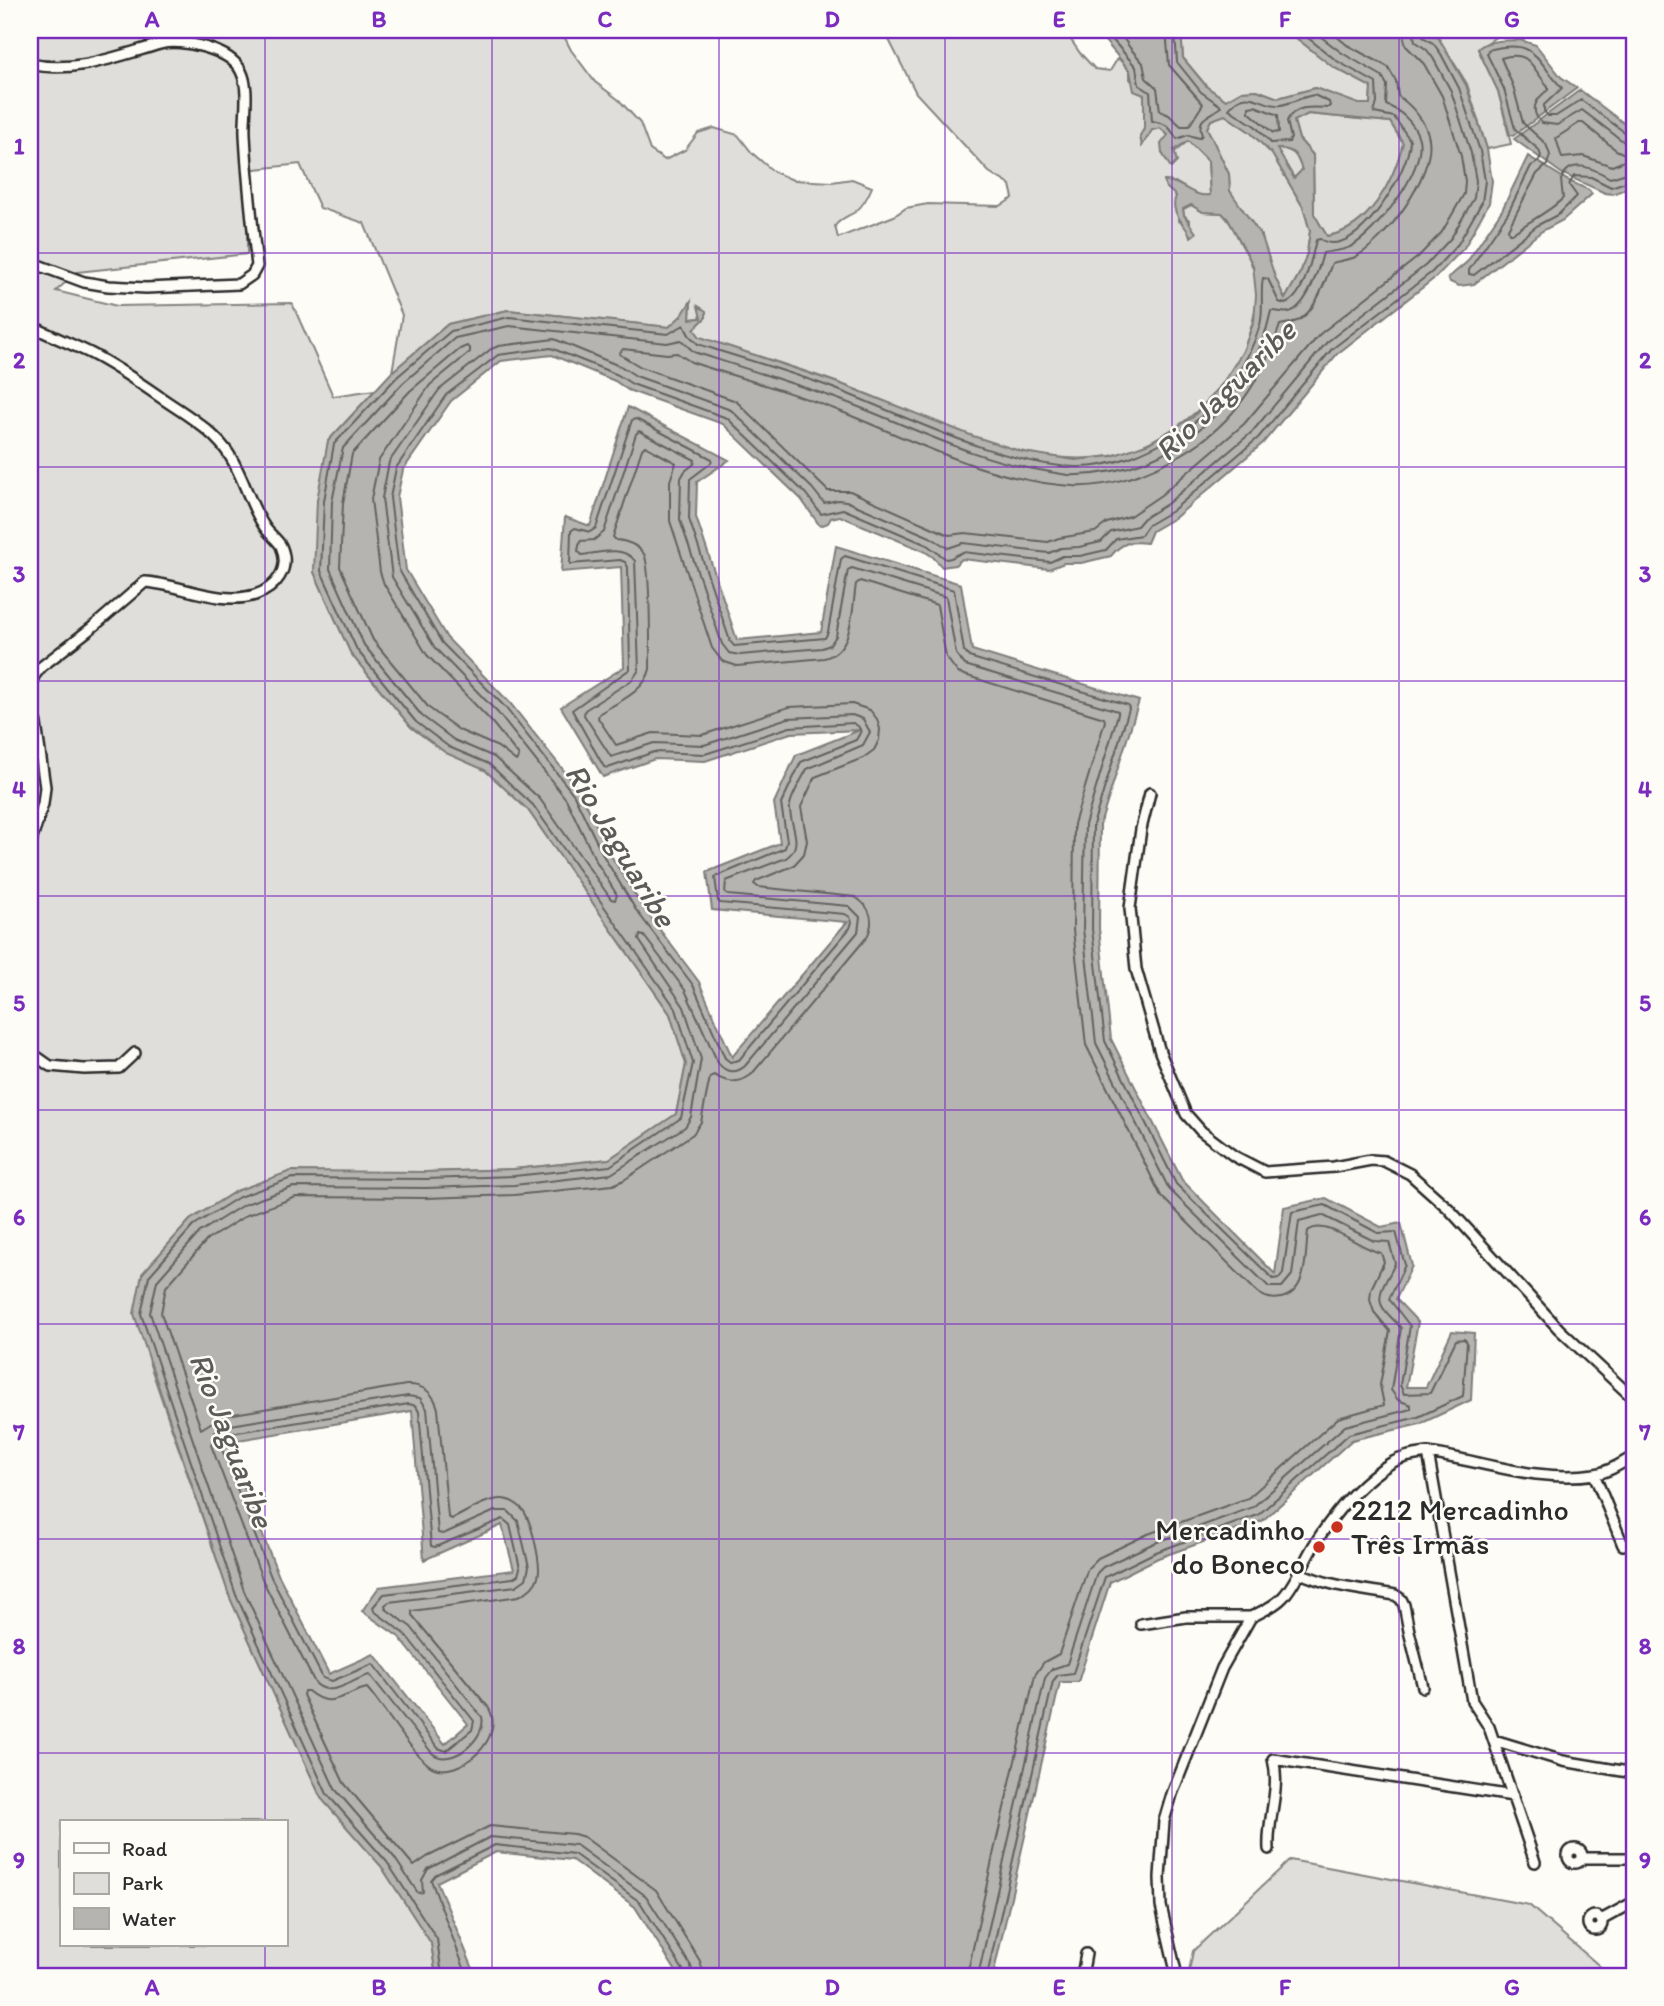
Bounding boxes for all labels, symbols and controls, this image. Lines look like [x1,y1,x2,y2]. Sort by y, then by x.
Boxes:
text: A [144,5,160,33]
text: B [372,5,387,33]
text: C [598,5,613,33]
text: D [824,5,840,33]
text: E [1053,5,1066,33]
text: F [1279,5,1292,33]
text: G [1504,5,1520,33]
text: 1 [14,132,25,160]
text: 1 [1640,132,1651,160]
water label: Rio Jaguaribe [1146,310,1305,469]
text: 2 [13,346,26,374]
text: 2 [1639,346,1652,374]
text: 3 [13,560,26,588]
text: 3 [1639,560,1652,588]
water label: Rio Jaguaribe [557,756,686,935]
text: 4 [12,775,26,803]
text: 4 [1638,775,1652,803]
text: 5 [13,989,25,1017]
text: 5 [1639,989,1651,1017]
text: 6 [13,1203,25,1231]
text: 6 [1639,1203,1651,1231]
water label: Rio Jaguaribe [181,1347,283,1534]
text: 7 [12,1418,25,1446]
text: 7 [1638,1418,1651,1446]
place label: 2212 Mercadinho Três Irmãs [1351,1491,1569,1562]
place label: Mercadinho do Boneco [1155,1511,1305,1582]
marker: 2212 Mercadinho Três Irmãs [1329,1519,1345,1535]
marker: Mercadinho do Boneco [1311,1539,1327,1555]
text: 8 [13,1632,26,1660]
text: 8 [1639,1632,1652,1660]
legend [60,1820,287,1946]
text: Road [122,1836,168,1861]
text: 9 [13,1846,25,1874]
text: 9 [1639,1846,1651,1874]
text: Park [122,1870,164,1895]
text: Water [122,1906,176,1931]
text: A [144,1973,160,2001]
text: B [372,1973,387,2001]
text: C [598,1973,613,2001]
text: D [824,1973,840,2001]
text: E [1053,1973,1066,2001]
text: F [1279,1973,1292,2001]
text: G [1504,1973,1520,2001]

